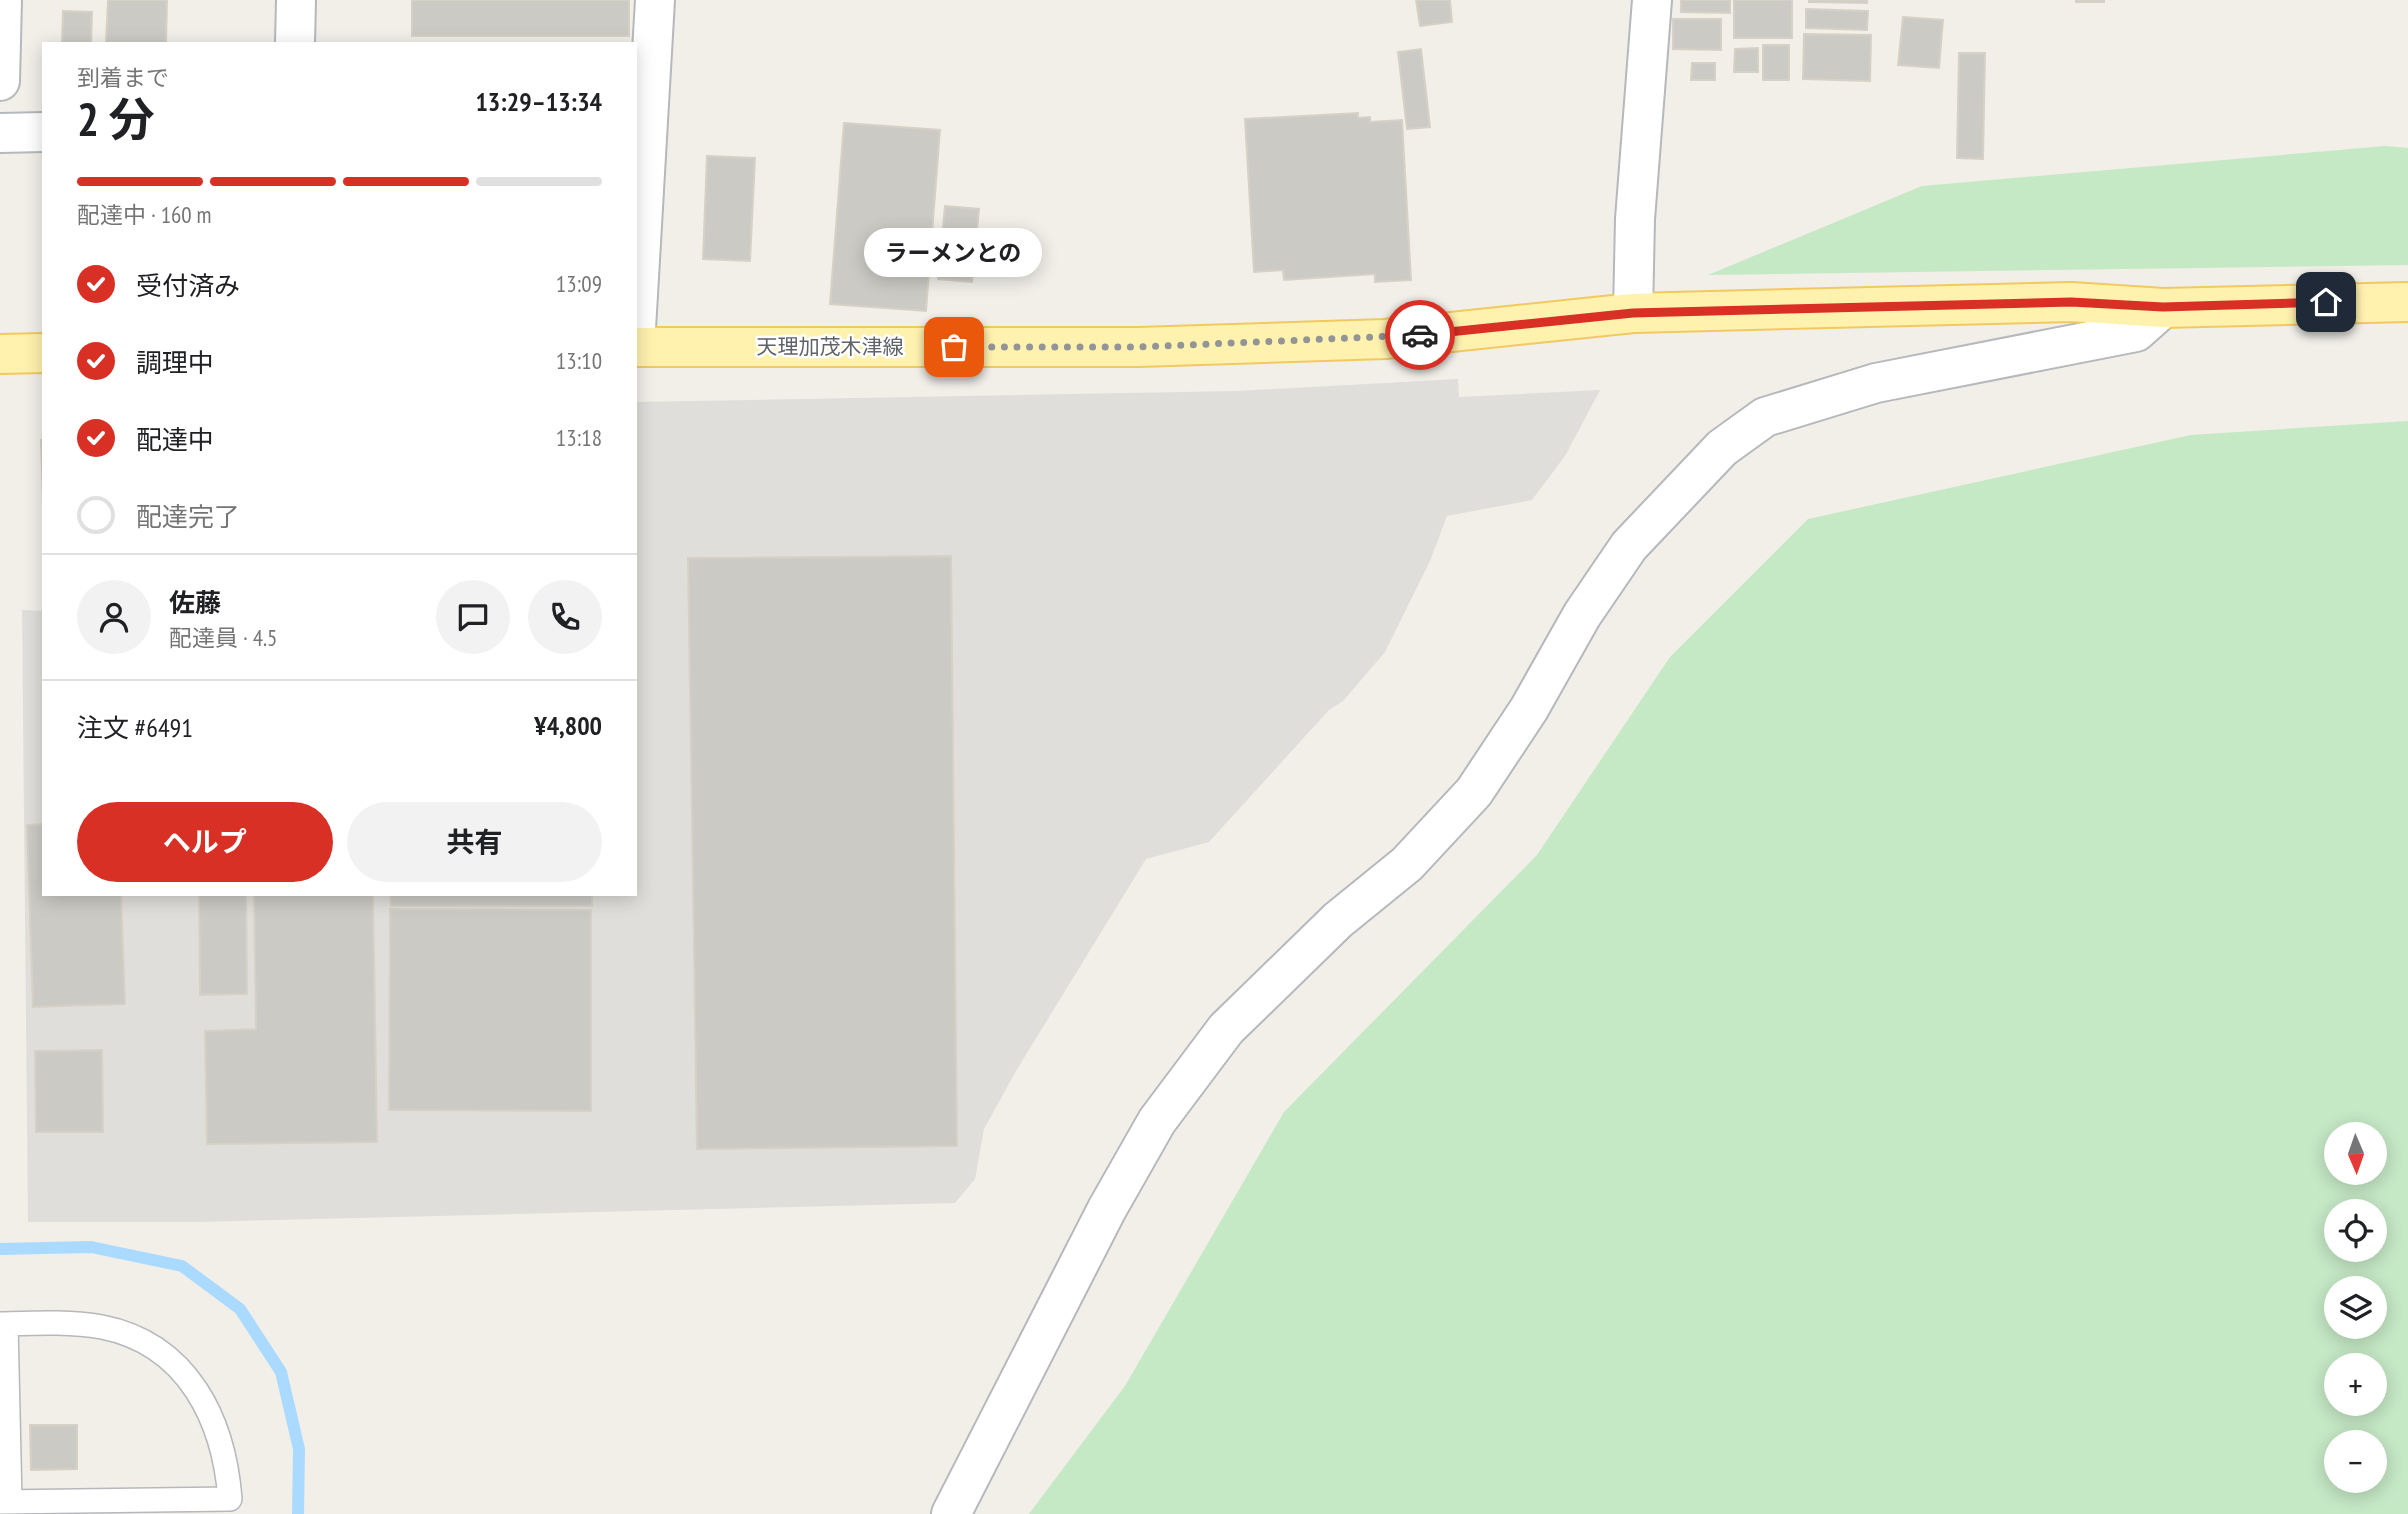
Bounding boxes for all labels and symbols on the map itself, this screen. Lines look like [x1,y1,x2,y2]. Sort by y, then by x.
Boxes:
callout: ラーメンとの [865,228,1043,277]
pin [2296,272,2356,332]
courier [1385,300,1455,370]
pin [924,317,984,377]
street label: 天理加茂木津線 [757,333,904,360]
north arrow [2324,1122,2387,1185]

